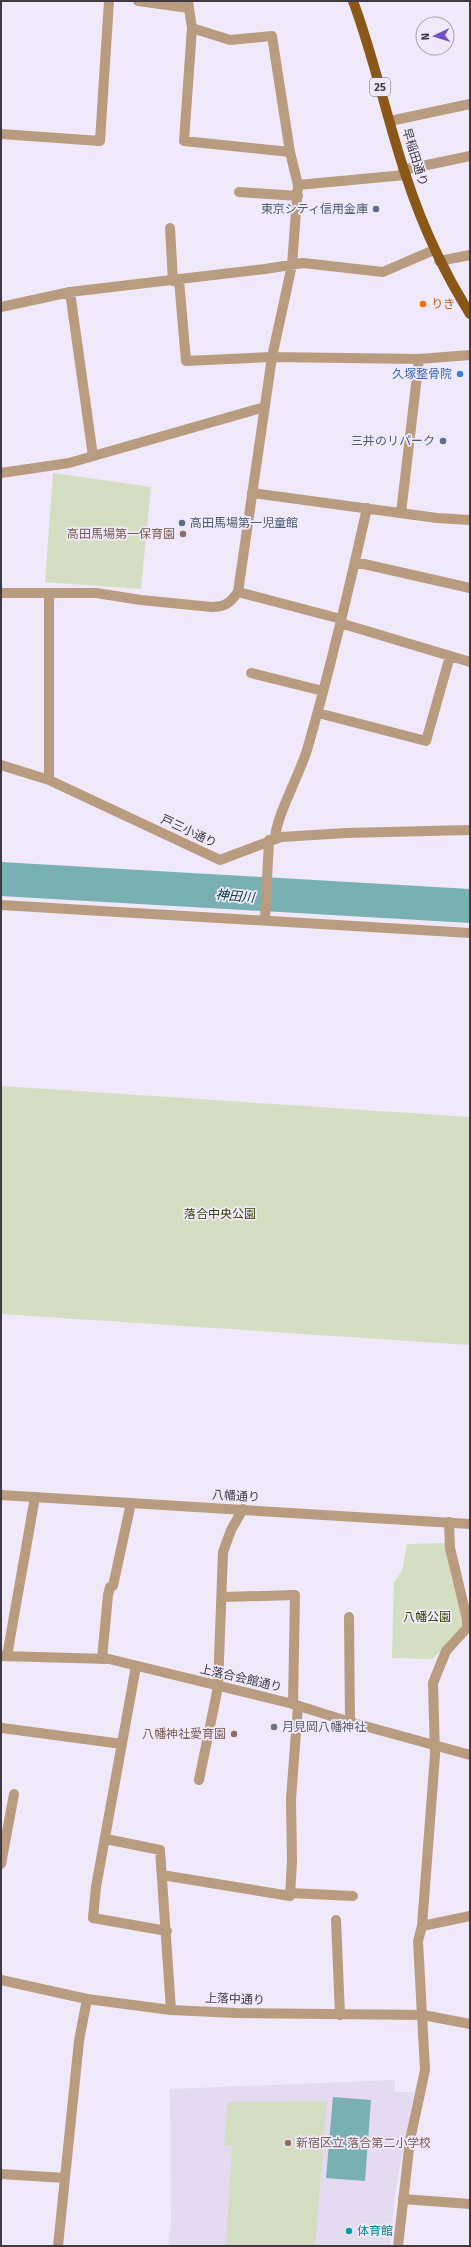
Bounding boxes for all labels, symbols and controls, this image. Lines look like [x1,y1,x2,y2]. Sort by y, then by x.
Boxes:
north arrow [415,16,455,56]
text: N [419,33,432,41]
road number: 25 [370,78,390,96]
street label: 早稲田通り [400,126,430,188]
place label: 東京シティ信用金庫 [261,202,368,216]
marker: 東京シティ信用金庫 [371,204,381,214]
place label: りき [431,297,455,311]
marker: りき [418,299,428,309]
place label: 久塚整骨院 [392,367,452,381]
marker: 久塚整骨院 [455,369,465,379]
place label: 三井のリパーク [351,434,435,448]
marker: 三井のリパーク [438,436,448,446]
place label: 高田馬場第一児童館 [190,516,298,530]
marker: 高田馬場第一児童館 [177,518,187,528]
place label: 高田馬場第一保育園 [67,527,175,541]
marker: 高田馬場第一保育園 [178,529,188,539]
street label: 戸三小通り [159,812,219,850]
water label: 神田川 [215,887,257,905]
park label: 落合中央公園 [184,1207,256,1221]
street label: 八幡通り [212,1488,260,1504]
park label: 八幡公園 [403,1610,451,1624]
street label: 上落合会館通り [198,1662,284,1694]
place label: 月見岡八幡神社 [282,1720,366,1734]
marker: 月見岡八幡神社 [269,1722,279,1732]
place label: 八幡神社愛育園 [142,1727,226,1741]
marker: 八幡神社愛育園 [229,1729,239,1739]
street label: 上落中通り [205,1991,265,2007]
place label: 新宿区立 落合第二小学校 [296,2136,431,2150]
marker: 新宿区立 落合第二小学校 [283,2138,293,2148]
place label: 体育館 [357,2224,393,2238]
marker: 体育館 [344,2226,354,2236]

